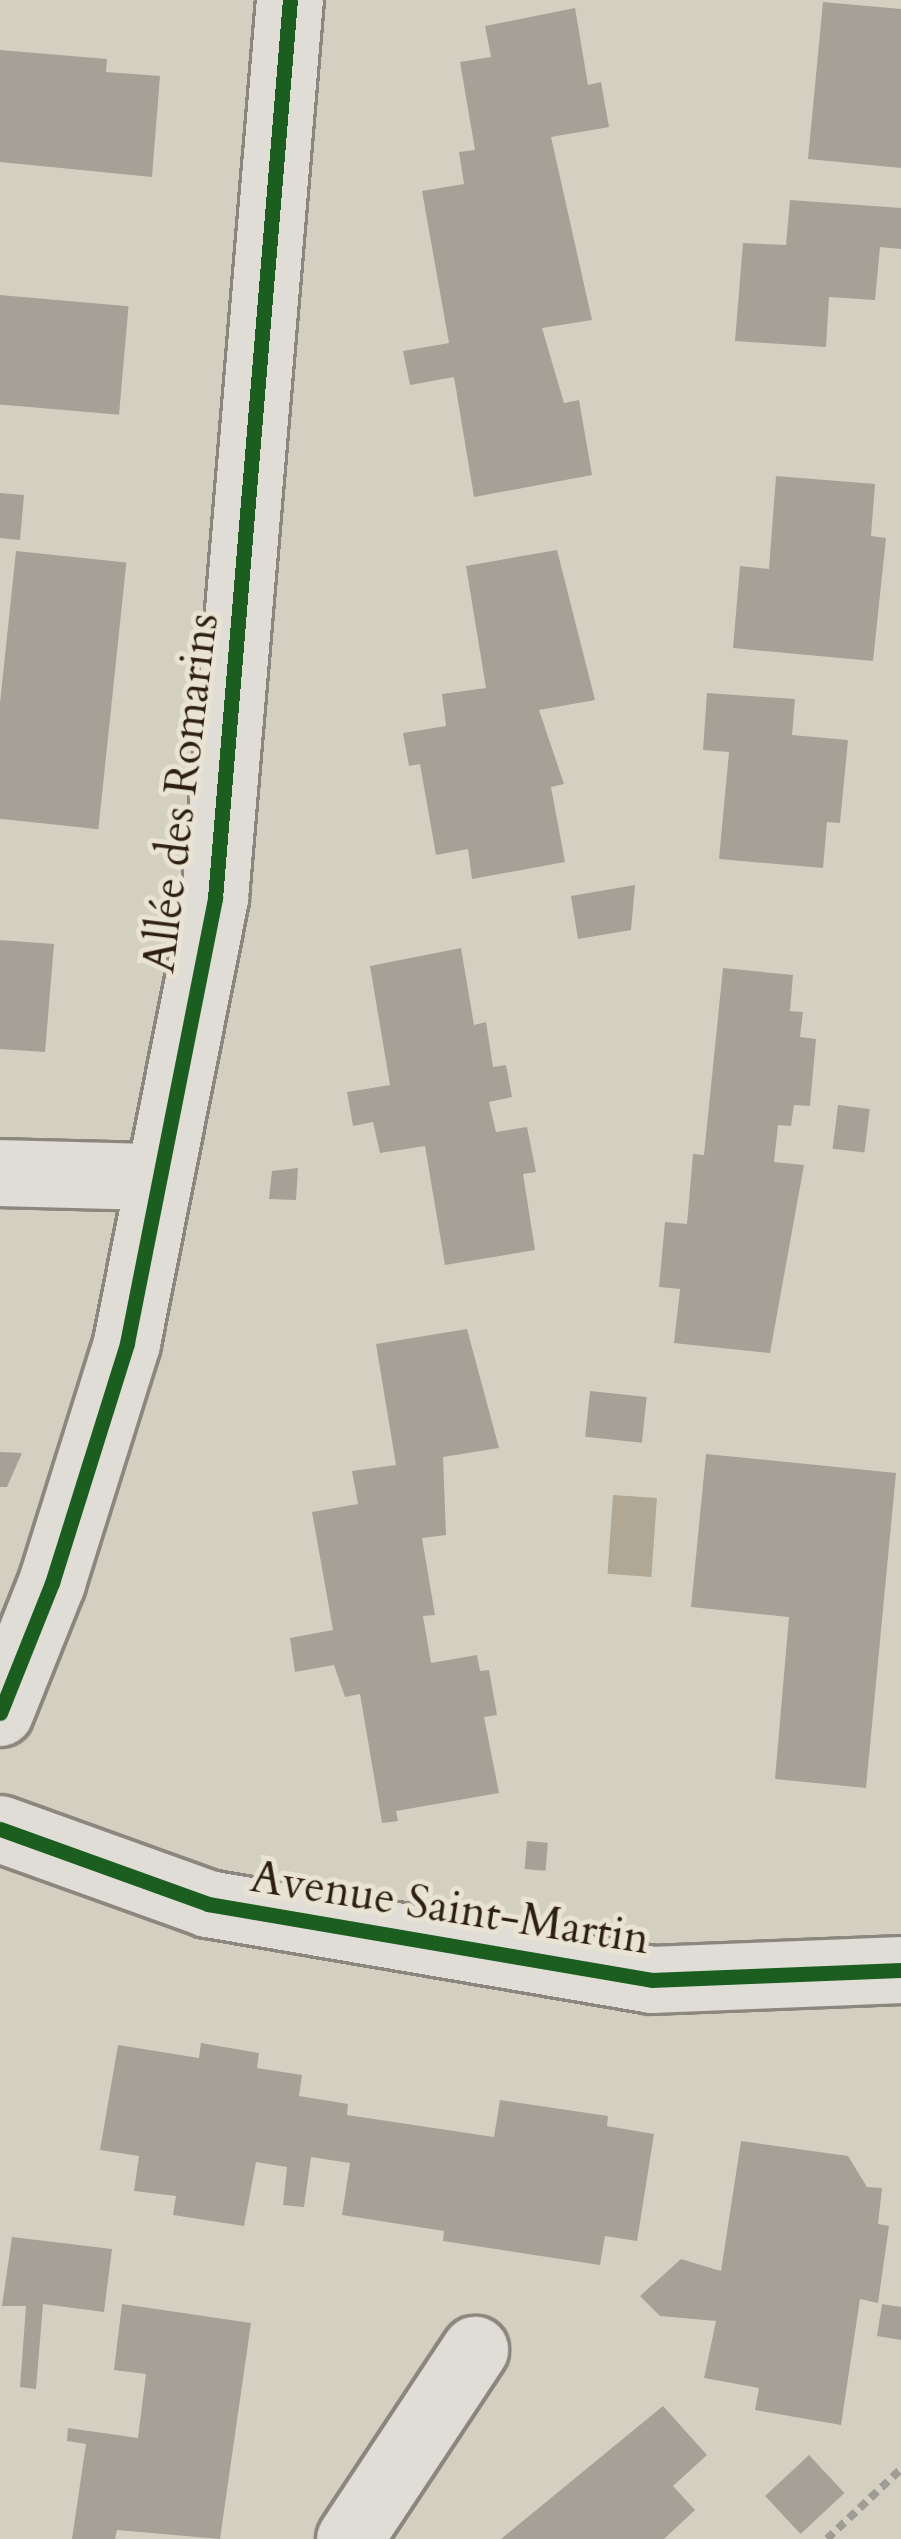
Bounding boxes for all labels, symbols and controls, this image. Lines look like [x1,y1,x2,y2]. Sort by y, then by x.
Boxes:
street label: Allée des Romarins [132,610,230,976]
street label: Avenue Saint-Martin [247,1850,653,1966]

